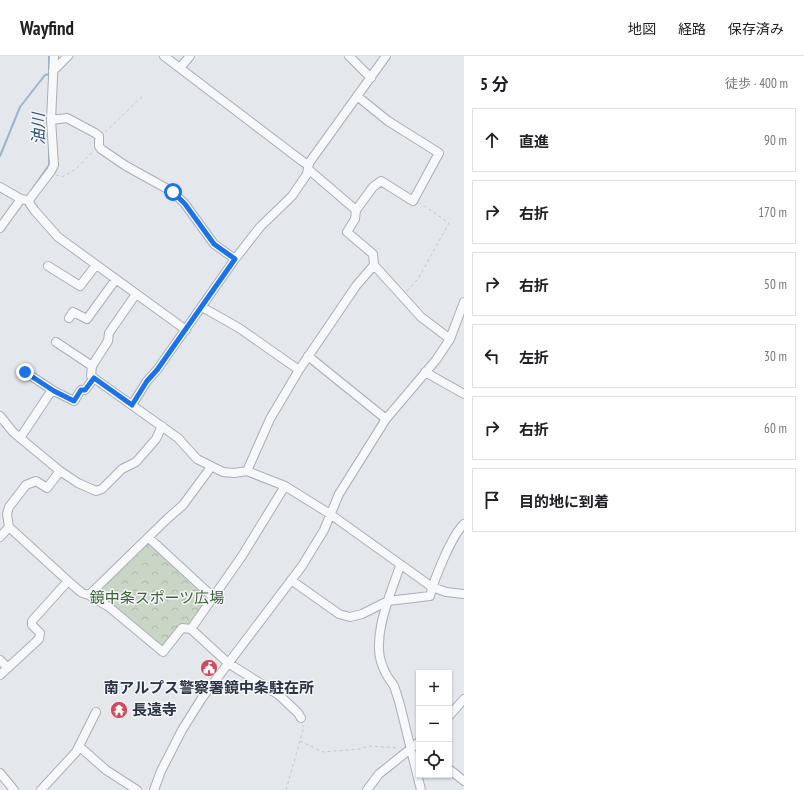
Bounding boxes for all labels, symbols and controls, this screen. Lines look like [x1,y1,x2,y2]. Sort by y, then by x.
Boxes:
text: Wayfind [20,16,74,40]
text: 地図 [628,20,656,38]
text: 経路 [678,20,706,38]
text: 保存済み [728,20,784,38]
text: 5 分 [480,73,509,95]
text: 徒歩 · 400 m [725,75,788,92]
water label: 油川 [28,111,48,145]
icon: ahead [481,129,503,151]
text: 直進 [519,132,549,151]
text: 90 m [764,132,787,149]
route start [164,183,182,201]
icon: right [481,201,503,223]
text: 右折 [519,204,549,223]
text: 170 m [758,204,787,221]
icon: right [481,273,503,295]
text: 右折 [519,276,549,295]
text: 50 m [764,276,787,293]
icon: left [481,345,503,367]
text: 左折 [519,348,549,367]
text: 30 m [764,348,787,365]
route end [16,363,34,381]
icon: right [481,417,503,439]
text: 右折 [519,420,549,439]
text: 60 m [764,420,787,437]
icon: arrive [481,489,503,511]
text: 目的地に到着 [519,492,609,511]
park label: 鏡中条スポーツ広場 [90,588,224,607]
public building icon: 南アルプス警察署鏡中条駐在所 [199,658,219,678]
map controls [416,670,452,778]
button: + [416,670,452,706]
place label: 南アルプス警察署鏡中条駐在所 [104,678,314,697]
temple icon: 長遠寺 [109,700,129,720]
place label: 長遠寺 [132,700,177,719]
button: − [416,706,452,742]
button: locate [416,742,452,778]

